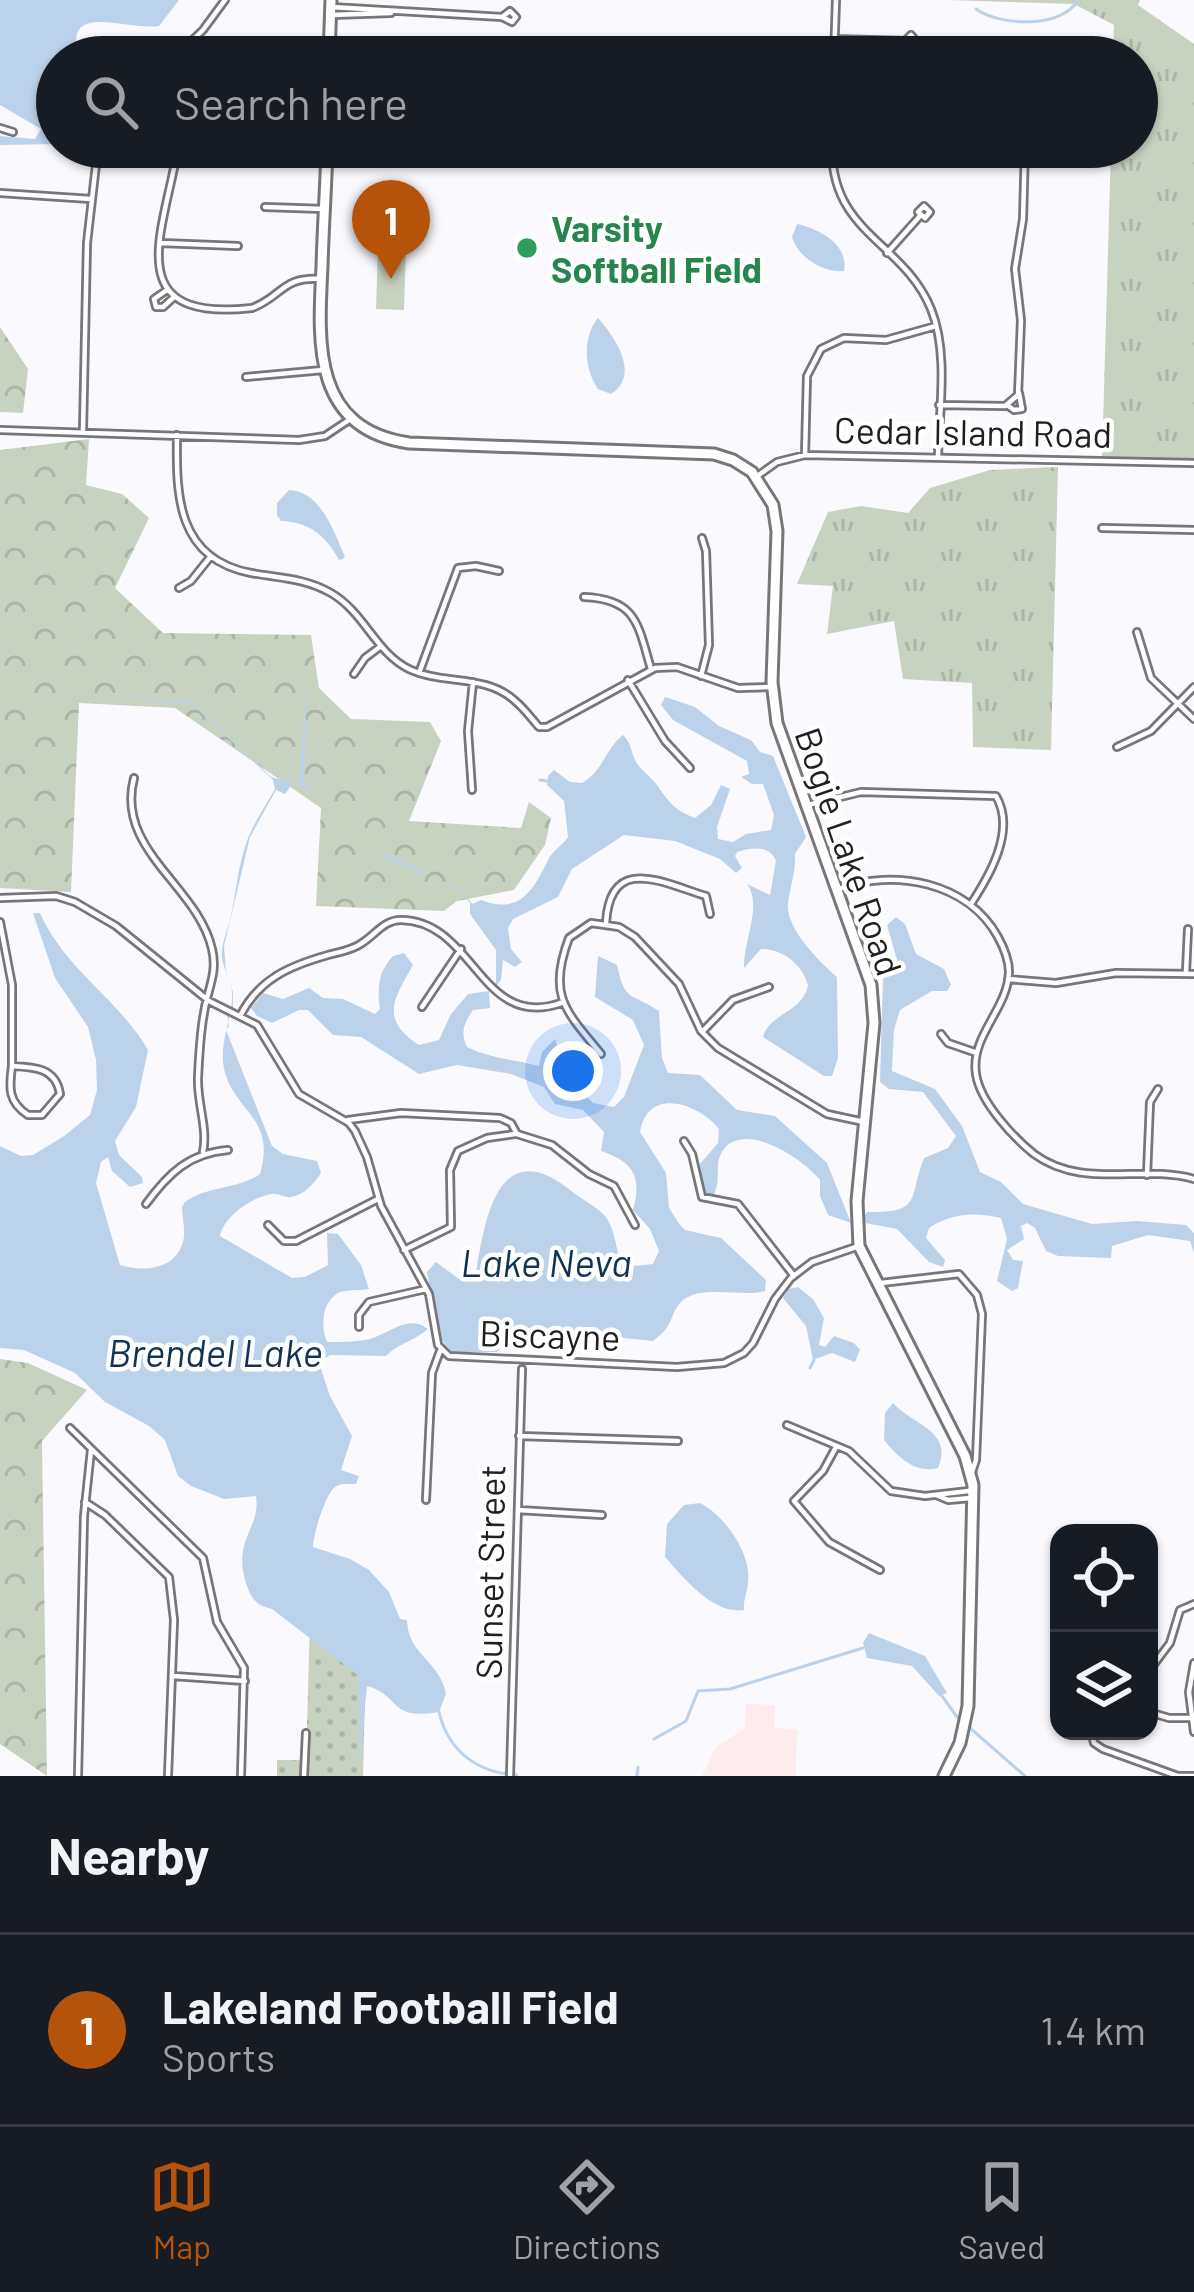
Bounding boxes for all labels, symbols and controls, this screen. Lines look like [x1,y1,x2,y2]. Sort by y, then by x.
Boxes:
search box [36,36,1158,168]
icon: search [78,69,144,135]
text: Search here [174,75,408,129]
pin: 1 [352,180,430,279]
place label: Varsity Softball Field [551,206,762,290]
marker: Varsity Softball Field [514,235,540,261]
street label: Cedar Island Road [834,407,1112,455]
street label: Bogie Lake Road [787,721,913,981]
your location [543,1041,603,1101]
water label: Lake Neva [460,1238,632,1285]
street label: Biscayne [479,1310,621,1358]
water label: Brendel Lake [107,1328,323,1375]
street label: Sunset Street [466,1464,512,1680]
map controls [1050,1524,1158,1740]
button: locate [1050,1524,1158,1632]
button: layers [1050,1632,1158,1740]
text: Nearby [48,1824,209,1885]
text: Lakeland Football Field [162,1979,619,2033]
text: 1 [80,2006,94,2053]
text: 1.4 km [1040,2006,1146,2053]
text: Sports [162,2033,275,2080]
tab: Map [149,2154,215,2266]
tab: Directions [513,2154,660,2266]
tab: Saved [958,2154,1045,2266]

